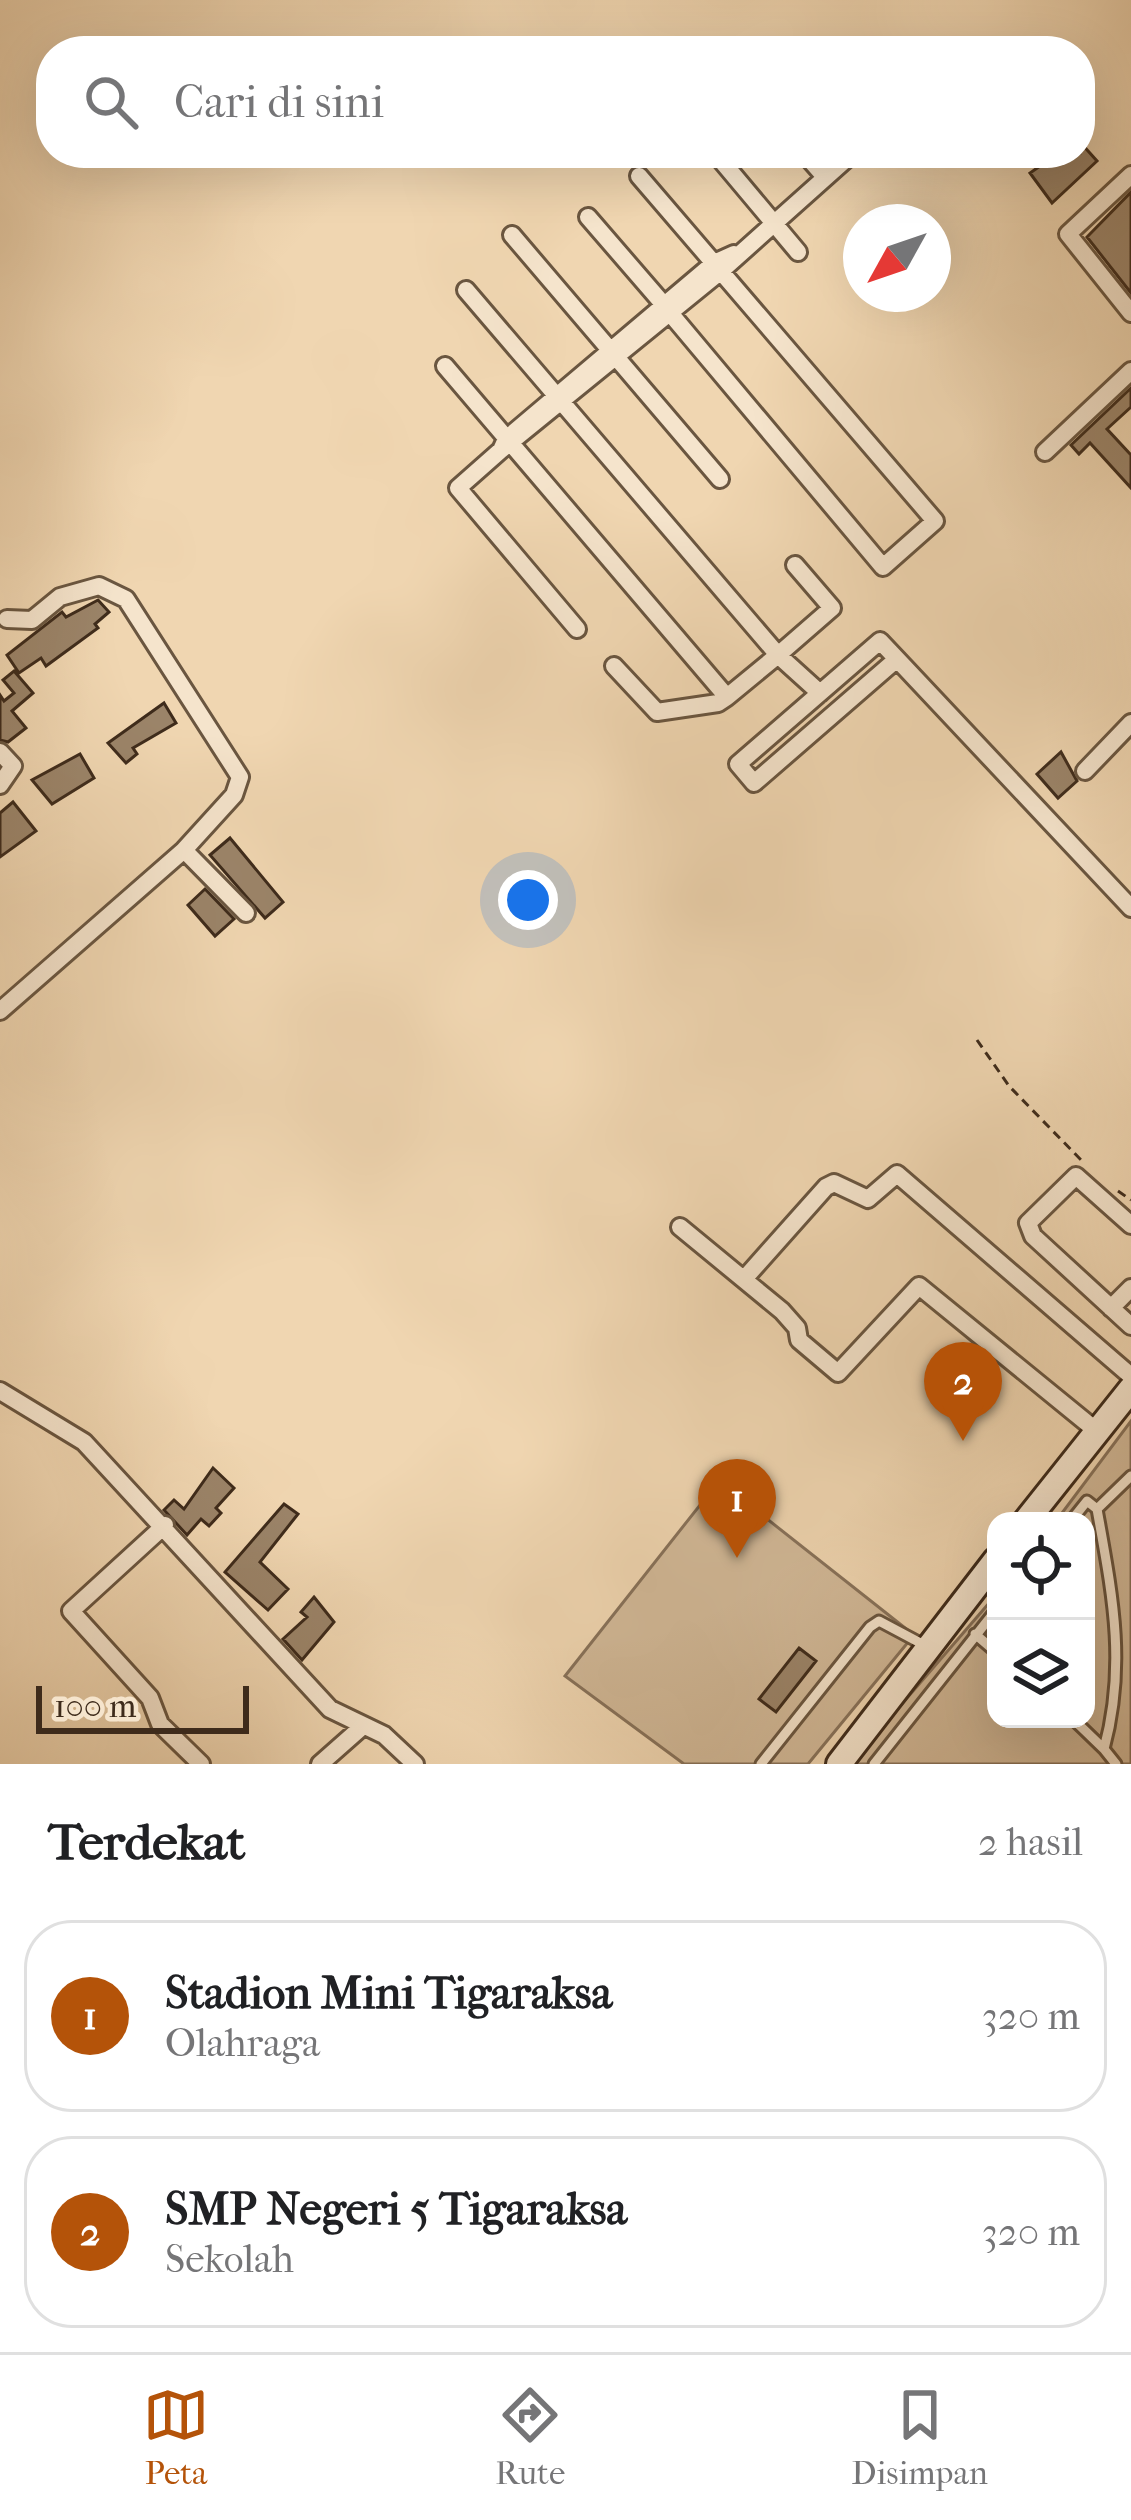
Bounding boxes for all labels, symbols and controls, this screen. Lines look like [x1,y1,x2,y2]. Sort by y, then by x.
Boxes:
search box [36,36,1095,168]
icon: search [78,69,144,135]
text: Cari di sini [174,76,384,129]
north arrow [843,204,951,312]
your location [498,870,558,930]
pin: 2 [924,1342,1002,1441]
pin: 1 [698,1459,776,1558]
map controls [987,1512,1095,1728]
button: locate [987,1512,1095,1620]
button: layers [987,1620,1095,1728]
scale bar [36,1680,249,1733]
text: 100 m [54,1687,137,1726]
text: Terdekat [48,1812,245,1872]
text: 2 hasil [978,1819,1083,1865]
text: Stadion Mini Tigaraksa [165,1967,612,2020]
text: 1 [83,1993,97,2039]
text: 320 m [982,1993,1080,2039]
text: Olahraga [165,2020,320,2066]
text: SMP Negeri 5 Tigaraksa [165,2183,627,2236]
text: 2 [80,2209,100,2255]
text: 320 m [982,2209,1080,2255]
text: Sekolah [165,2236,294,2282]
tab: Peta [143,2382,209,2493]
tab: Rute [495,2382,565,2493]
tab: Disimpan [851,2382,988,2493]

